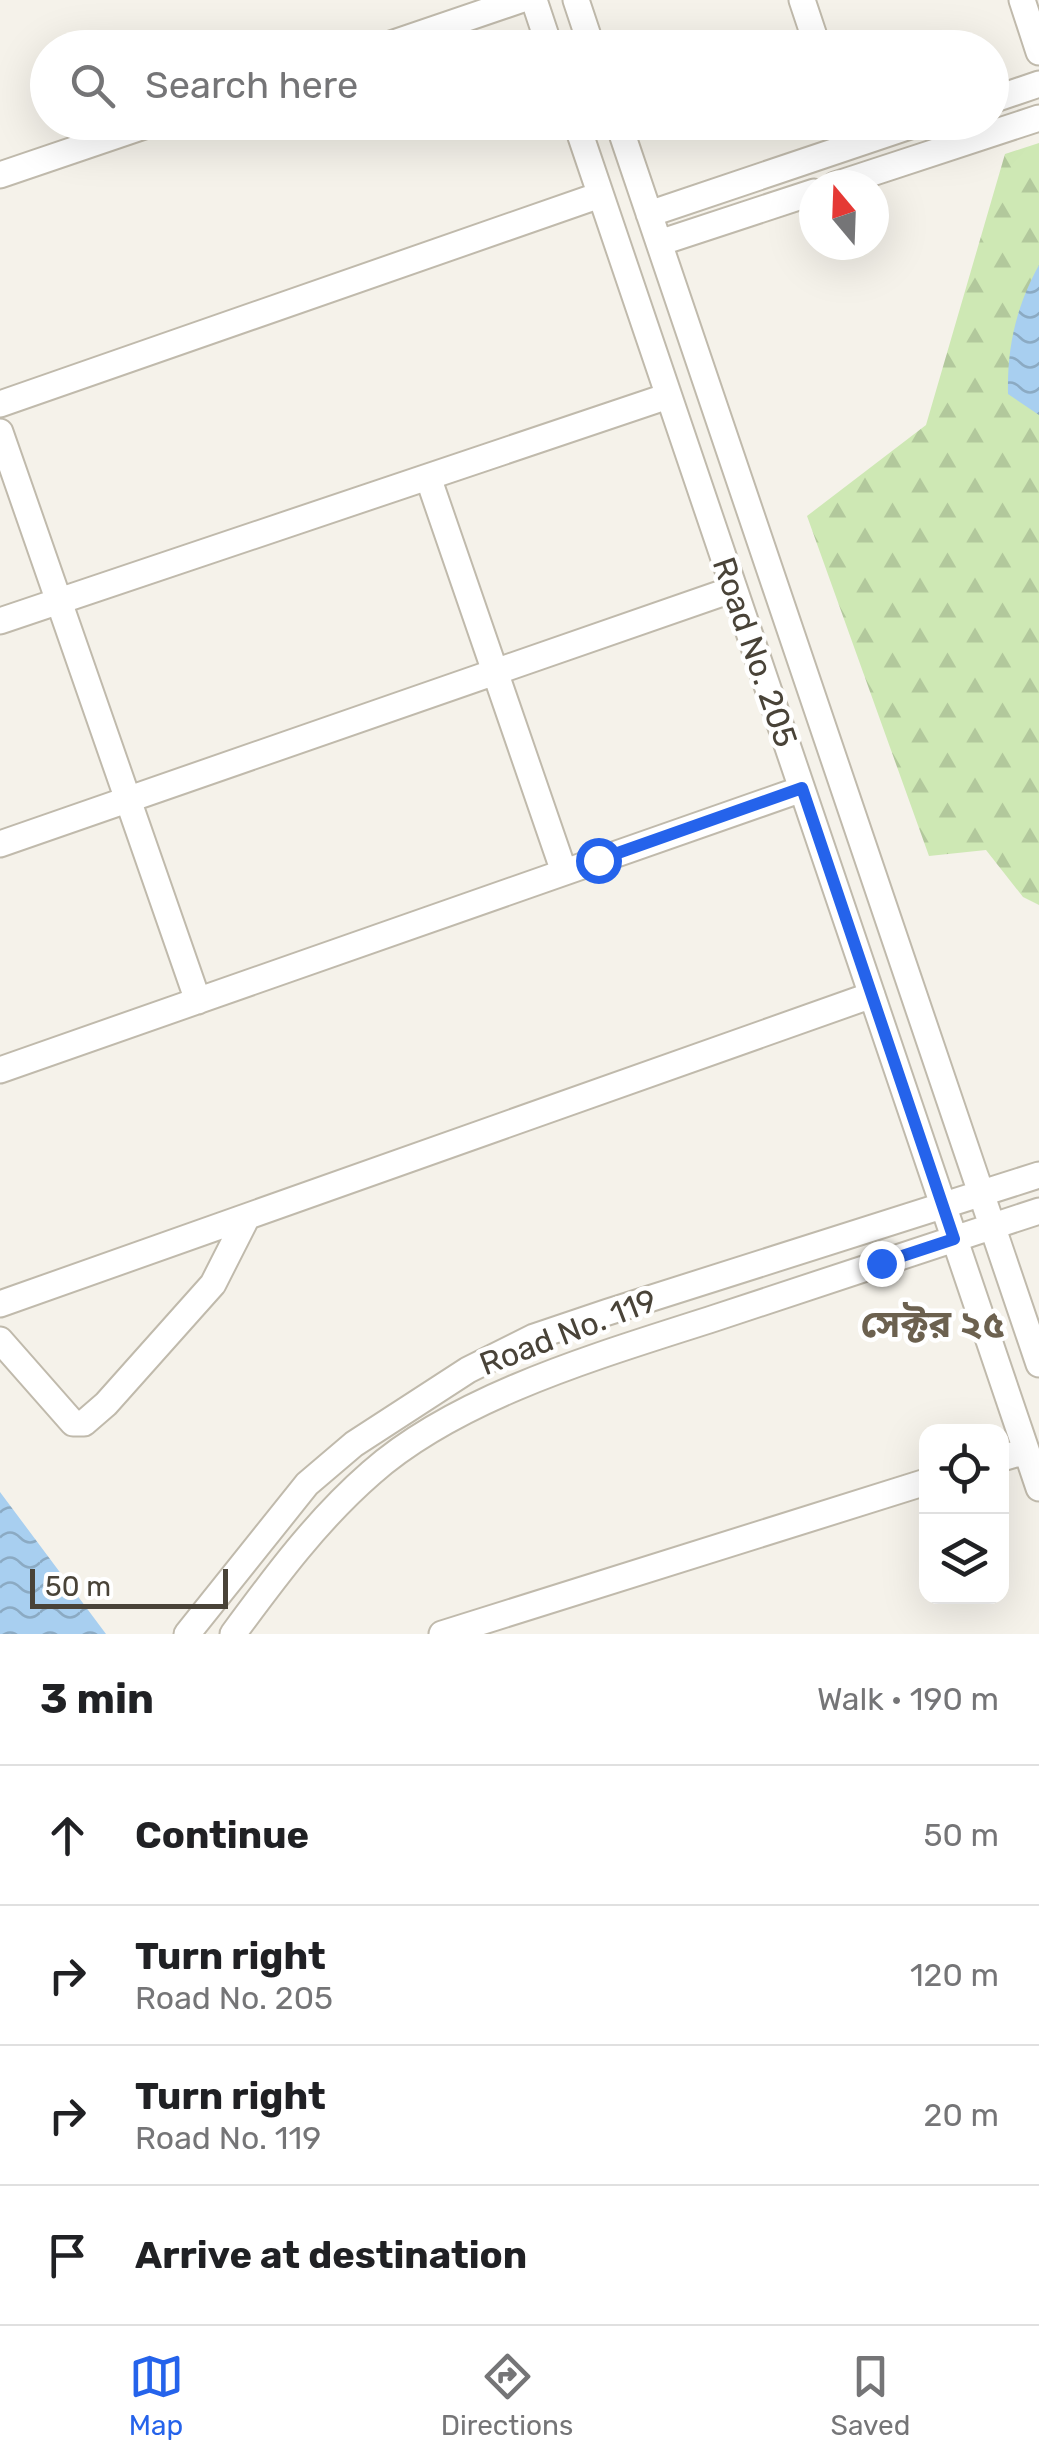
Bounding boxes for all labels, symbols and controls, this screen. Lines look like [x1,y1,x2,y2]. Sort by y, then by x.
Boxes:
search box [30,30,1009,140]
icon: search [65,58,120,113]
text: Search here [145,62,358,108]
north arrow [799,170,889,260]
street label: Road No. 205 [705,552,805,752]
route start [576,838,622,884]
route end [859,1241,905,1287]
street label: Road No. 119 [474,1281,662,1383]
district label: সেক্টর ২৫ [860,1301,1006,1347]
map controls [919,1424,1009,1604]
button: locate [919,1424,1009,1514]
button: layers [919,1514,1009,1604]
scale bar [30,1564,228,1608]
text: 50 m [45,1570,111,1603]
text: 3 min [40,1674,154,1724]
text: Walk · 190 m [817,1680,999,1718]
icon: ahead [40,1808,95,1863]
text: Continue [135,1812,309,1858]
text: 50 m [923,1816,999,1854]
text: Turn right [135,1933,326,1979]
icon: right [40,1948,95,2003]
text: 120 m [910,1956,999,1994]
text: Road No. 205 [135,1979,333,2017]
text: Turn right [135,2073,326,2119]
icon: right [40,2088,95,2143]
text: 20 m [924,2096,999,2134]
text: Road No. 119 [135,2119,321,2157]
icon: arrive [40,2228,95,2283]
text: Arrive at destination [135,2232,527,2278]
tab: Map [129,2349,184,2442]
tab: Directions [441,2349,573,2442]
tab: Saved [830,2349,910,2442]

